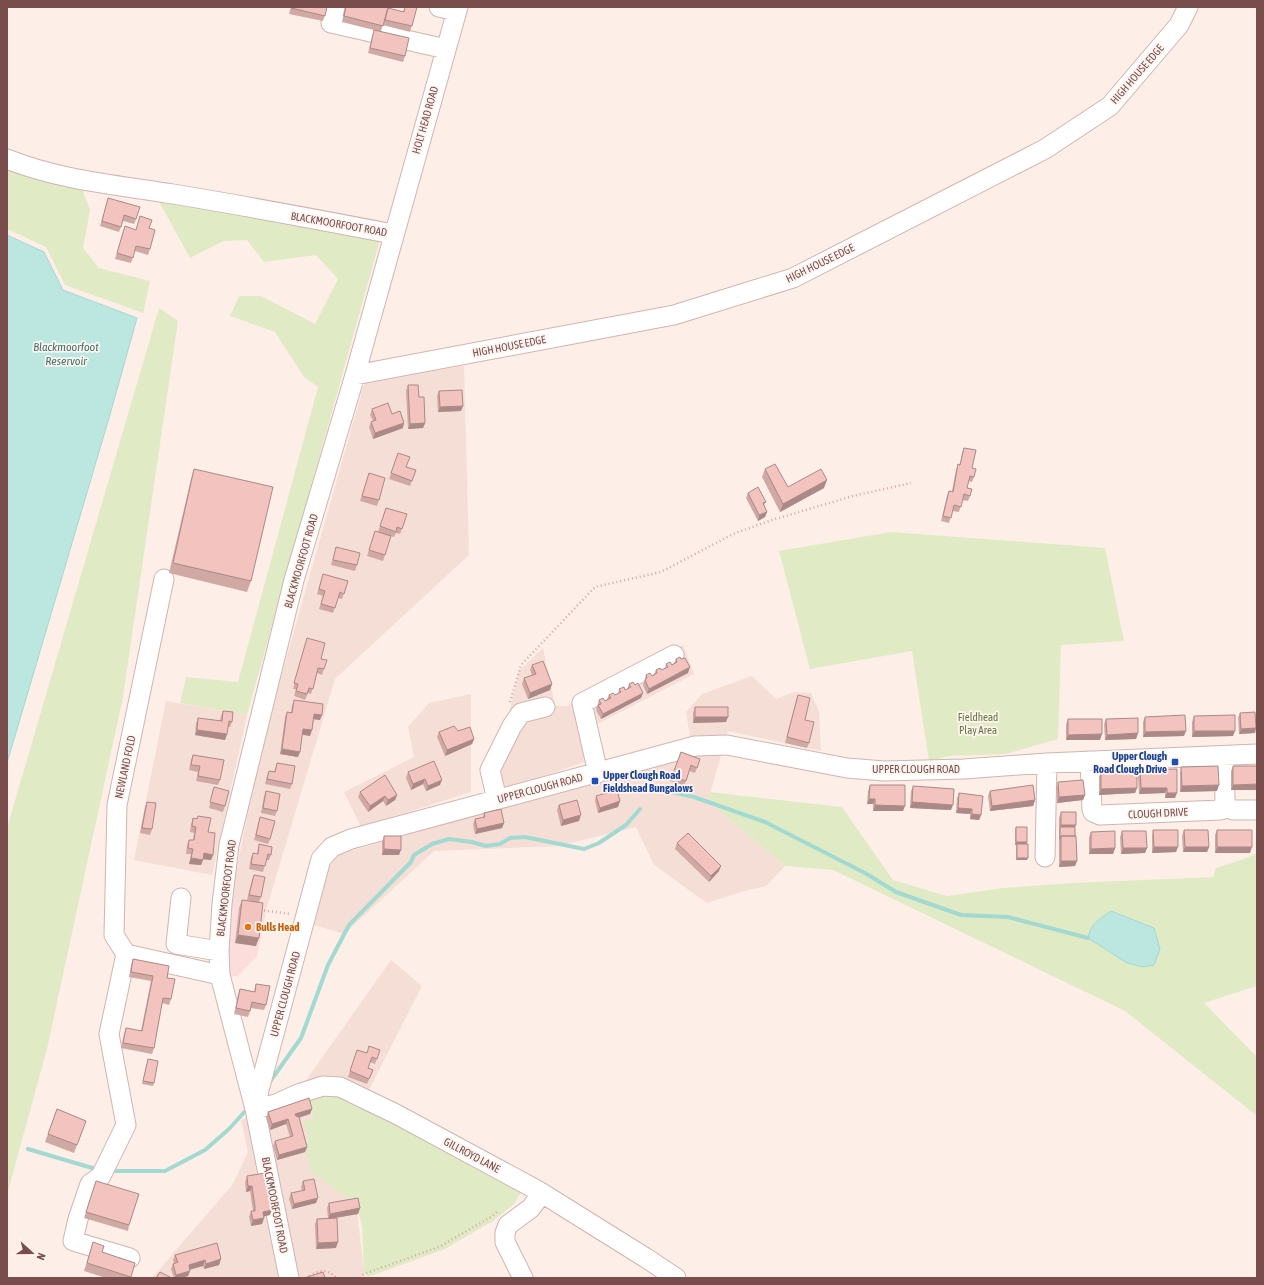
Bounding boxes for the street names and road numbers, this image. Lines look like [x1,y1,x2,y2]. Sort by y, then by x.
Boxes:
street label: HIGH HOUSE EDGE [1108,42,1166,106]
street label: HOLT HEAD ROAD [410,85,440,155]
street label: BLACKMOORFOOT ROAD [290,210,388,238]
street label: HIGH HOUSE EDGE [784,241,856,285]
street label: HIGH HOUSE EDGE [471,333,547,359]
street label: BLACKMOORFOOT ROAD [282,512,320,610]
street label: NEWLAND FOLD [112,734,138,800]
street label: UPPER CLOUGH ROAD [872,763,960,775]
street label: UPPER CLOUGH ROAD [496,771,584,805]
street label: CLOUGH DRIVE [1128,805,1189,821]
street label: BLACKMOORFOOT ROAD [214,839,238,937]
street label: UPPER CLOUGH ROAD [268,950,302,1038]
street label: GILLROYD LANE [442,1135,502,1175]
street label: BLACKMOORFOOT ROAD [260,1156,290,1254]

